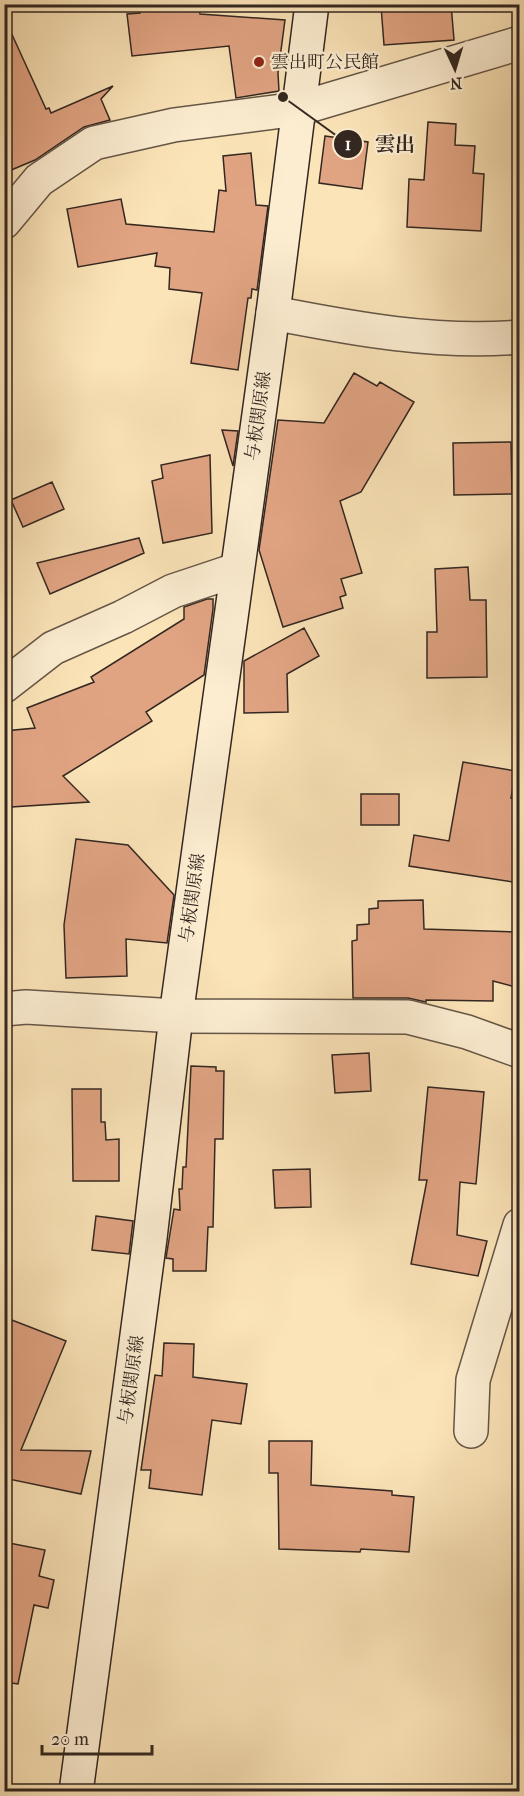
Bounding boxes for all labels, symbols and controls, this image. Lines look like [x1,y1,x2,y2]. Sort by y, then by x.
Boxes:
north arrow [425,39,485,99]
place label: 雲出町公民館 [271,52,379,73]
marker: 雲出町公民館 [252,55,266,69]
text: N [448,74,463,93]
callout: 雲出 [333,125,427,163]
text: 雲出 [375,133,415,156]
text: 1 [345,134,351,155]
street label: 与板関原線 [242,370,275,462]
street label: 与板関原線 [176,852,209,944]
street label: 与板関原線 [115,1334,148,1426]
scale bar [42,1718,152,1756]
text: 20 m [51,1729,89,1750]

